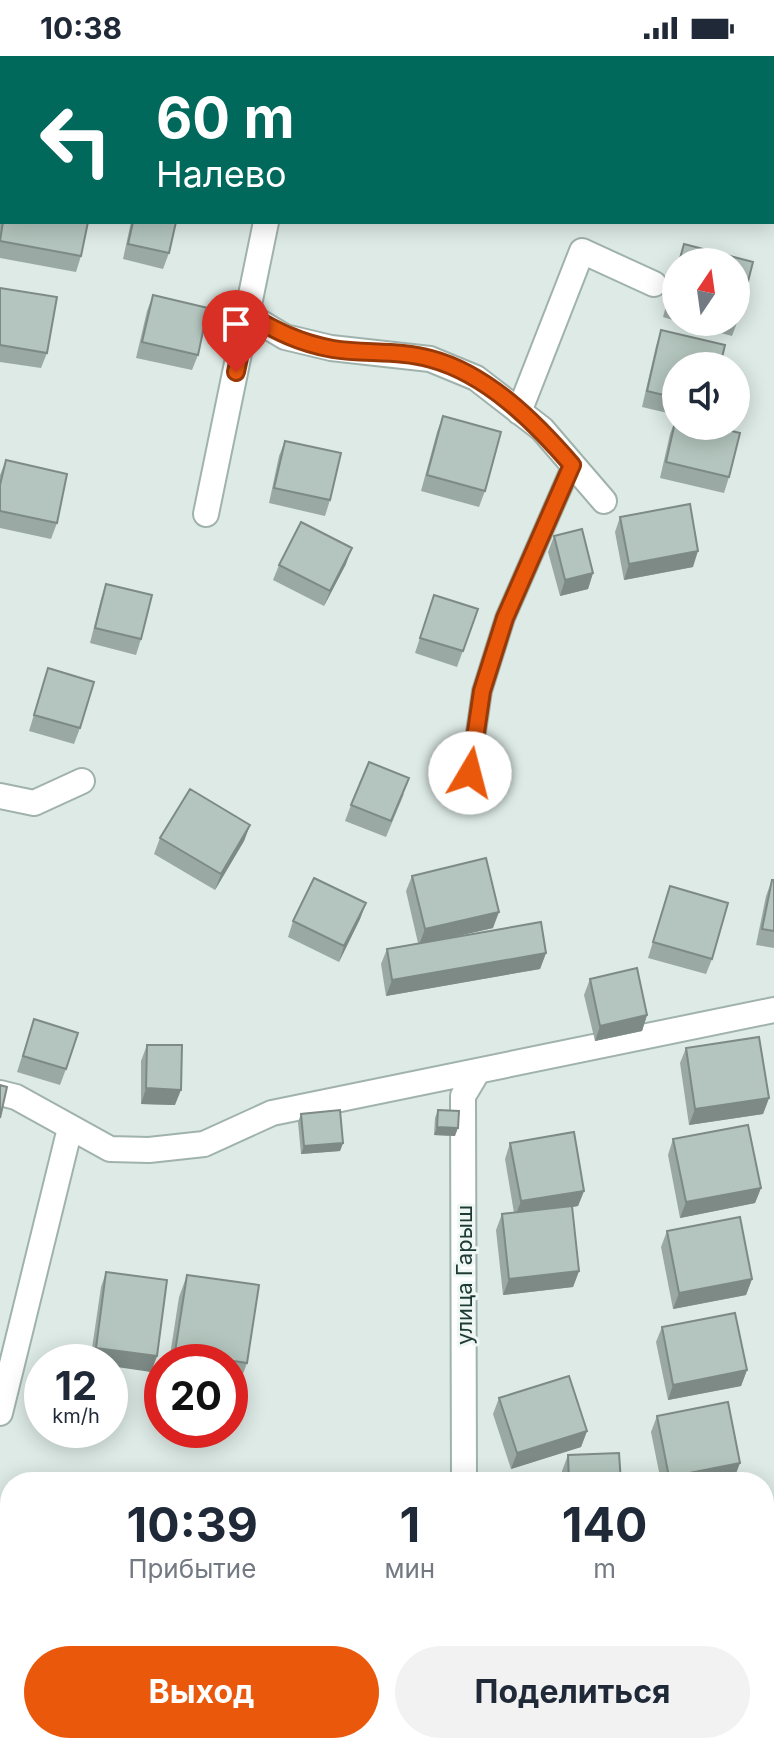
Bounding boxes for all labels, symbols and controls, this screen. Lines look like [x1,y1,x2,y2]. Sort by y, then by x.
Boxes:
text: 10:38 [40,10,122,46]
text: 60 m [156,84,295,152]
icon: left [24,88,128,192]
text: Налево [156,152,287,196]
north arrow [662,248,750,336]
map controls [662,248,750,440]
pin [202,290,270,372]
icon: arrive [214,302,258,346]
button: sound [662,352,750,440]
position arrow [428,731,512,815]
street label: улица Гарыш [451,1205,477,1345]
speed limit sign: 20 [144,1344,248,1448]
text: 12 [55,1361,97,1410]
text: km/h [52,1404,100,1428]
text: 10:39 [127,1495,258,1554]
text: 1 [400,1495,420,1554]
text: 140 [562,1495,647,1554]
text: Прибытие [128,1553,256,1584]
text: мин [384,1553,435,1584]
text: m [593,1553,616,1584]
button: Выход [24,1646,379,1738]
button: Поделиться [395,1646,750,1738]

